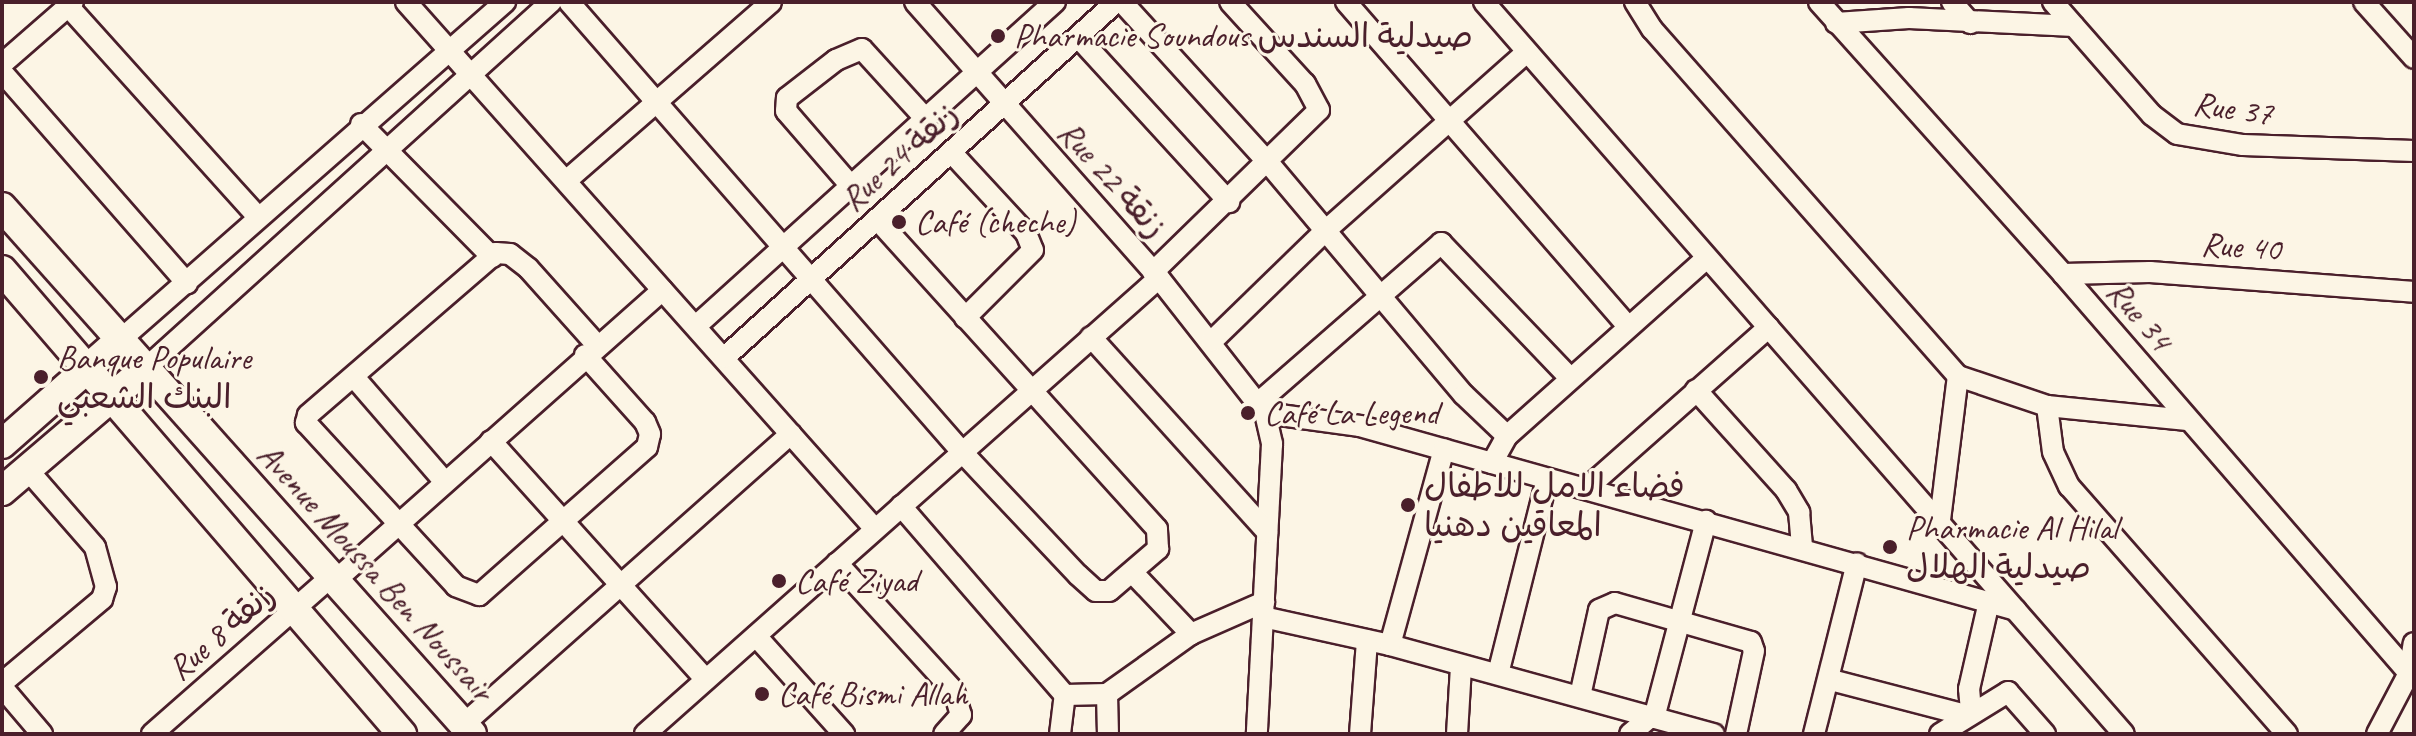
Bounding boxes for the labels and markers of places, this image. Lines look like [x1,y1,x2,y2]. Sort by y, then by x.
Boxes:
place label: Pharmacie Soundous صيدلية السندس [1014,16,1473,56]
marker: Pharmacie Soundous صيدلية السندس [989,27,1007,45]
place label: Café (cheche) [915,202,1076,242]
marker: Café (cheche) [890,213,908,231]
place label: Banque Populaire البنك الشعبي [57,337,251,416]
marker: Banque Populaire البنك الشعبي [32,368,50,386]
place label: Café La Legend [1264,393,1439,433]
marker: Café La Legend [1239,404,1257,422]
place label: فضاء الامل للاطفال المعاقين دهنيا [1424,465,1685,544]
marker: فضاء الامل للاطفال المعاقين دهنيا [1399,496,1417,514]
place label: Pharmacie Al Hilal صيدلية الهلال [1906,507,2117,586]
marker: Pharmacie Al Hilal صيدلية الهلال [1881,538,1899,556]
place label: Café Ziyad [795,561,918,601]
marker: Café Ziyad [770,572,788,590]
place label: Café Bismi Allah [778,674,968,714]
marker: Café Bismi Allah [753,685,771,703]

